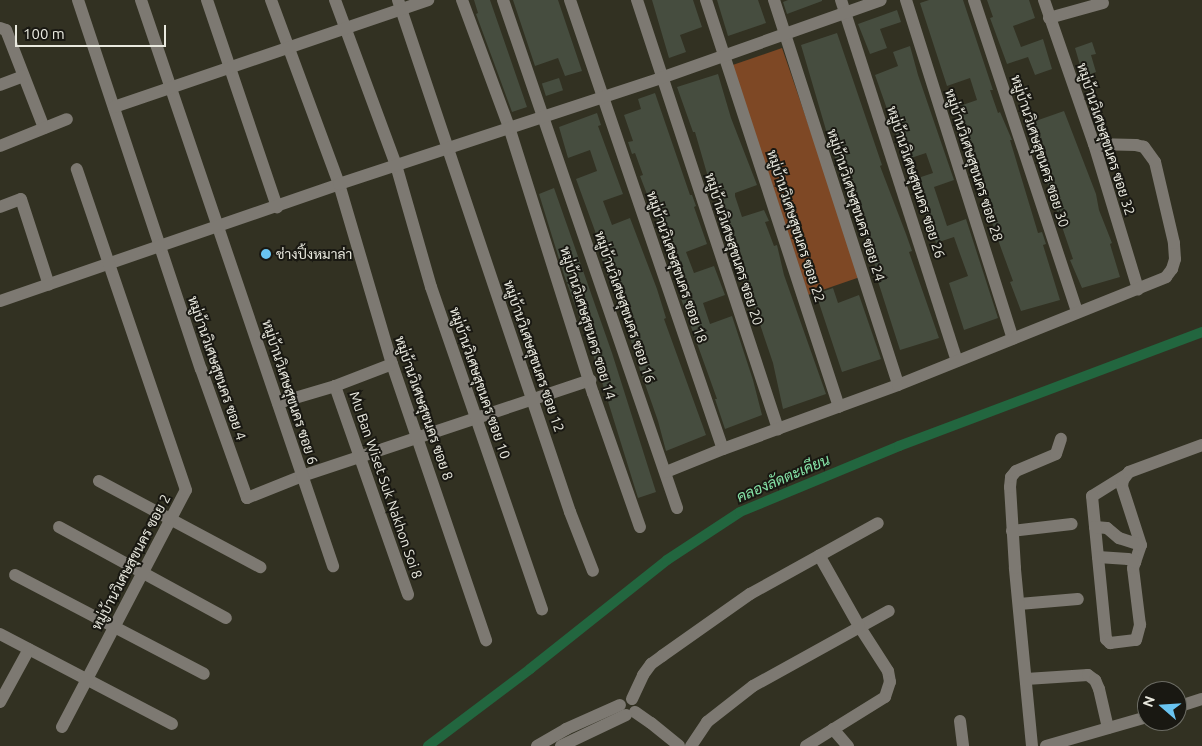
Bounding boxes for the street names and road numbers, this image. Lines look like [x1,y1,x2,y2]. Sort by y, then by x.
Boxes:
street label: หมู่บ้านวิเศษสุขนคร ซอย 32 [1073,61,1139,217]
street label: หมู่บ้านวิเศษสุขนคร ซอย 30 [1007,73,1073,229]
street label: หมู่บ้านวิเศษสุขนคร ซอย 28 [941,87,1007,243]
street label: หมู่บ้านวิเศษสุขนคร ซอย 26 [883,104,949,260]
street label: หมู่บ้านวิเศษสุขนคร ซอย 24 [823,127,889,283]
street label: หมู่บ้านวิเศษสุขนคร ซอย 22 [763,148,829,304]
street label: หมู่บ้านวิเศษสุขนคร ซอย 20 [701,171,767,327]
street label: หมู่บ้านวิเศษสุขนคร ซอย 18 [643,189,711,345]
street label: หมู่บ้านวิเศษสุขนคร ซอย 16 [591,229,659,385]
street label: หมู่บ้านวิเศษสุขนคร ซอย 14 [557,244,619,402]
street label: หมู่บ้านวิเศษสุขนคร ซอย 12 [500,278,568,434]
street label: หมู่บ้านวิเศษสุขนคร ซอย 4 [184,294,250,442]
street label: หมู่บ้านวิเศษสุขนคร ซอย 10 [446,305,514,461]
street label: หมู่บ้านวิเศษสุขนคร ซอย 6 [259,317,321,467]
street label: หมู่บ้านวิเศษสุขนคร ซอย 8 [391,334,457,482]
street label: Mu Ban Wiset Suk Nakhon Soi 8 [346,389,426,581]
street label: หมู่บ้านวิเศษสุขนคร ซอย 2 [88,491,174,633]

